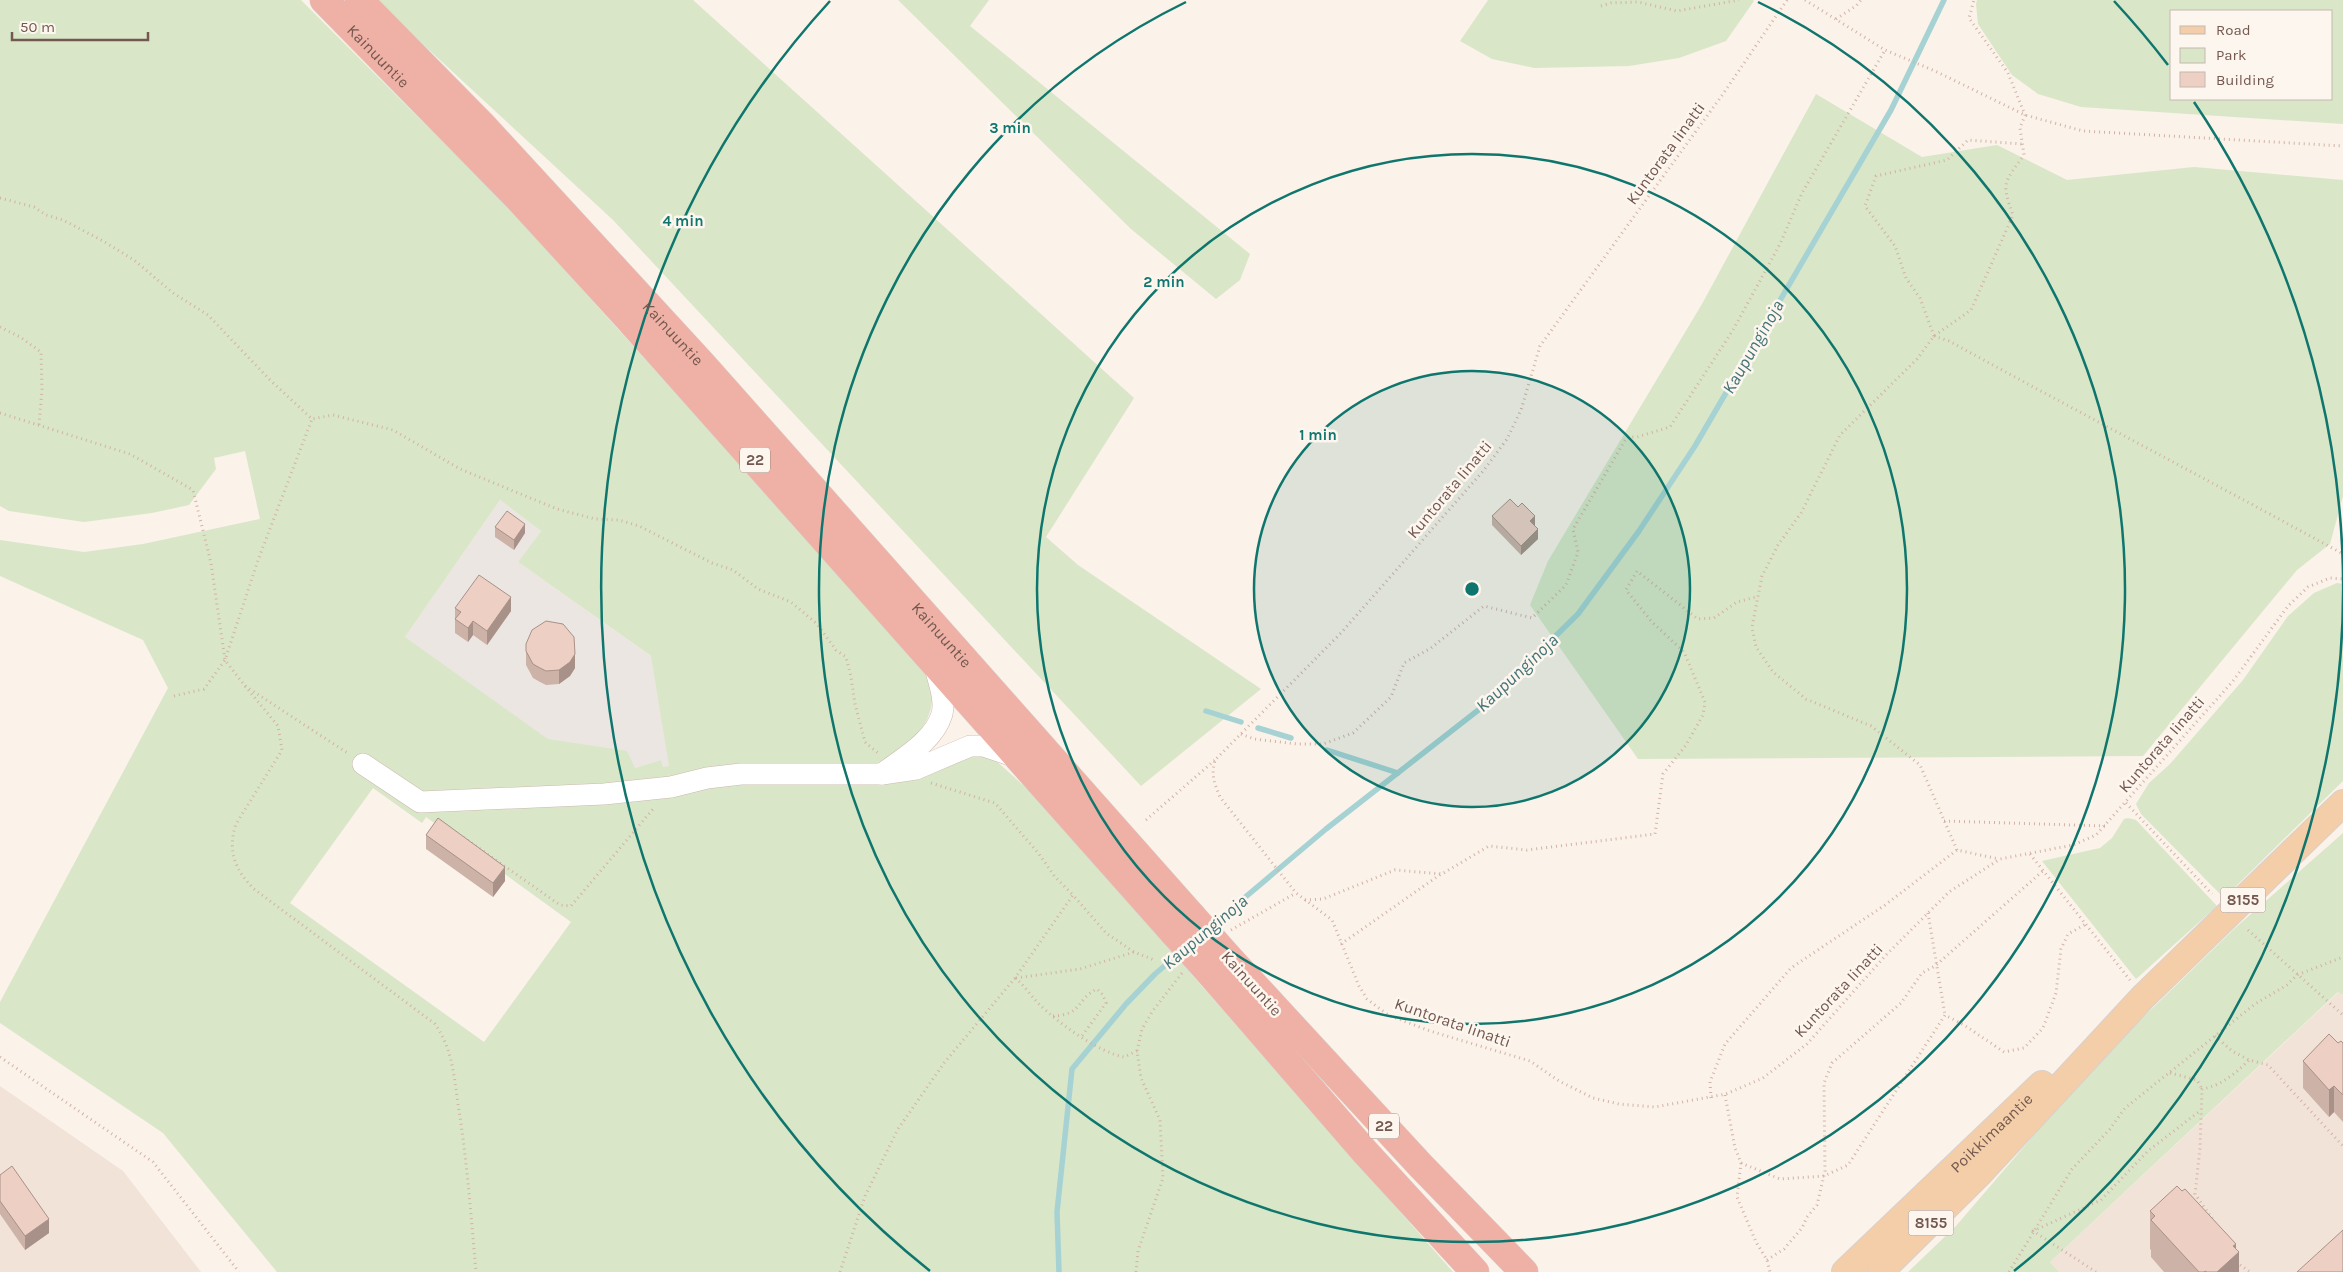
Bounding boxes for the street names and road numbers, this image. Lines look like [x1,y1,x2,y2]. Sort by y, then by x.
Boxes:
street label: Kainuuntie [343,20,413,92]
street label: Kuntorata Iinatti [1622,99,1709,208]
street label: Kainuuntie [639,297,707,370]
street label: Kuntorata Iinatti [1403,437,1496,542]
road number: 22 [740,448,770,472]
street label: Kainuuntie [908,598,976,672]
street label: Kuntorata Iinatti [2114,692,2208,796]
road number: 8155 [2220,888,2266,912]
street label: Kuntorata Iinatti [1790,939,1887,1041]
street label: Kainuuntie [1217,947,1286,1020]
street label: Kuntorata Iinatti [1392,994,1513,1051]
street label: Poikkimaantie [1946,1089,2037,1177]
road number: 22 [1369,1114,1399,1138]
road number: 8155 [1908,1210,1954,1236]

